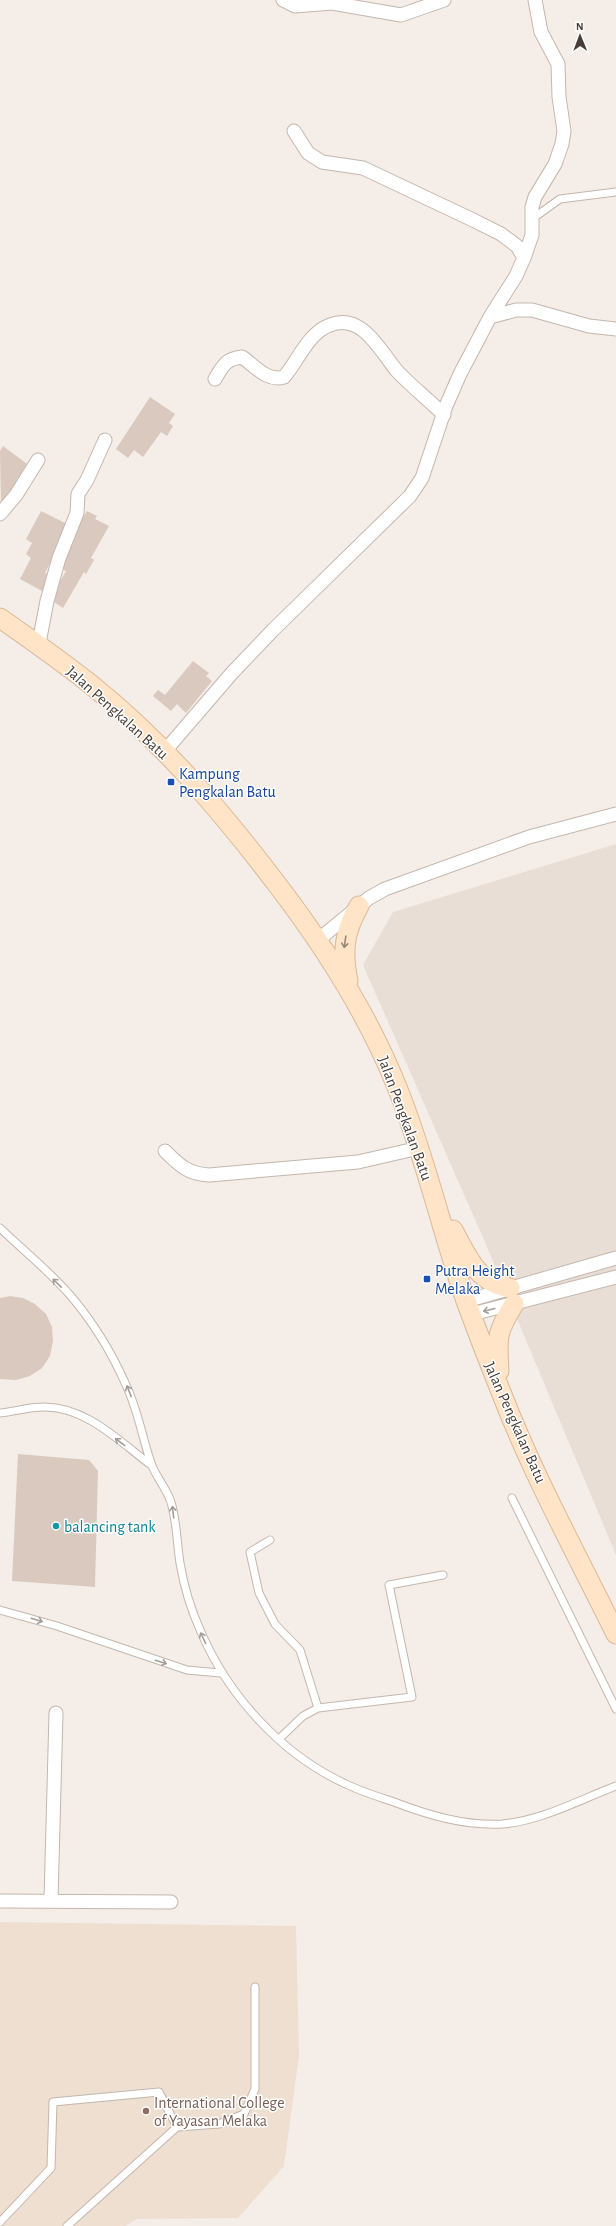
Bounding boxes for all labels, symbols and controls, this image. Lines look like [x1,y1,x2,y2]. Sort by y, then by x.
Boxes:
north arrow [560,16,600,56]
text: N [576,21,584,32]
street label: Jalan Pengkalan Batu [63,663,171,762]
place label: Kampung Pengkalan Batu [179,766,276,800]
marker: Kampung Pengkalan Batu [166,777,176,787]
one-way arrow [341,935,349,948]
street label: Jalan Pengkalan Batu [375,1054,435,1183]
place label: Putra Height Melaka [435,1263,515,1297]
marker: Putra Height Melaka [422,1274,432,1284]
one-way arrow [53,1279,63,1288]
one-way arrow [482,1307,495,1315]
street label: Jalan Pengkalan Batu [481,1359,549,1485]
one-way arrow [124,1385,132,1397]
one-way arrow [115,1438,126,1446]
one-way arrow [169,1506,177,1519]
place label: balancing tank [64,1519,156,1535]
marker: balancing tank [51,1521,61,1531]
one-way arrow [31,1617,43,1625]
one-way arrow [199,1632,206,1644]
one-way arrow [155,1658,167,1666]
place label: International College of Yayasan Melaka [154,2095,285,2130]
marker: International College of Yayasan Melaka [141,2106,151,2116]

